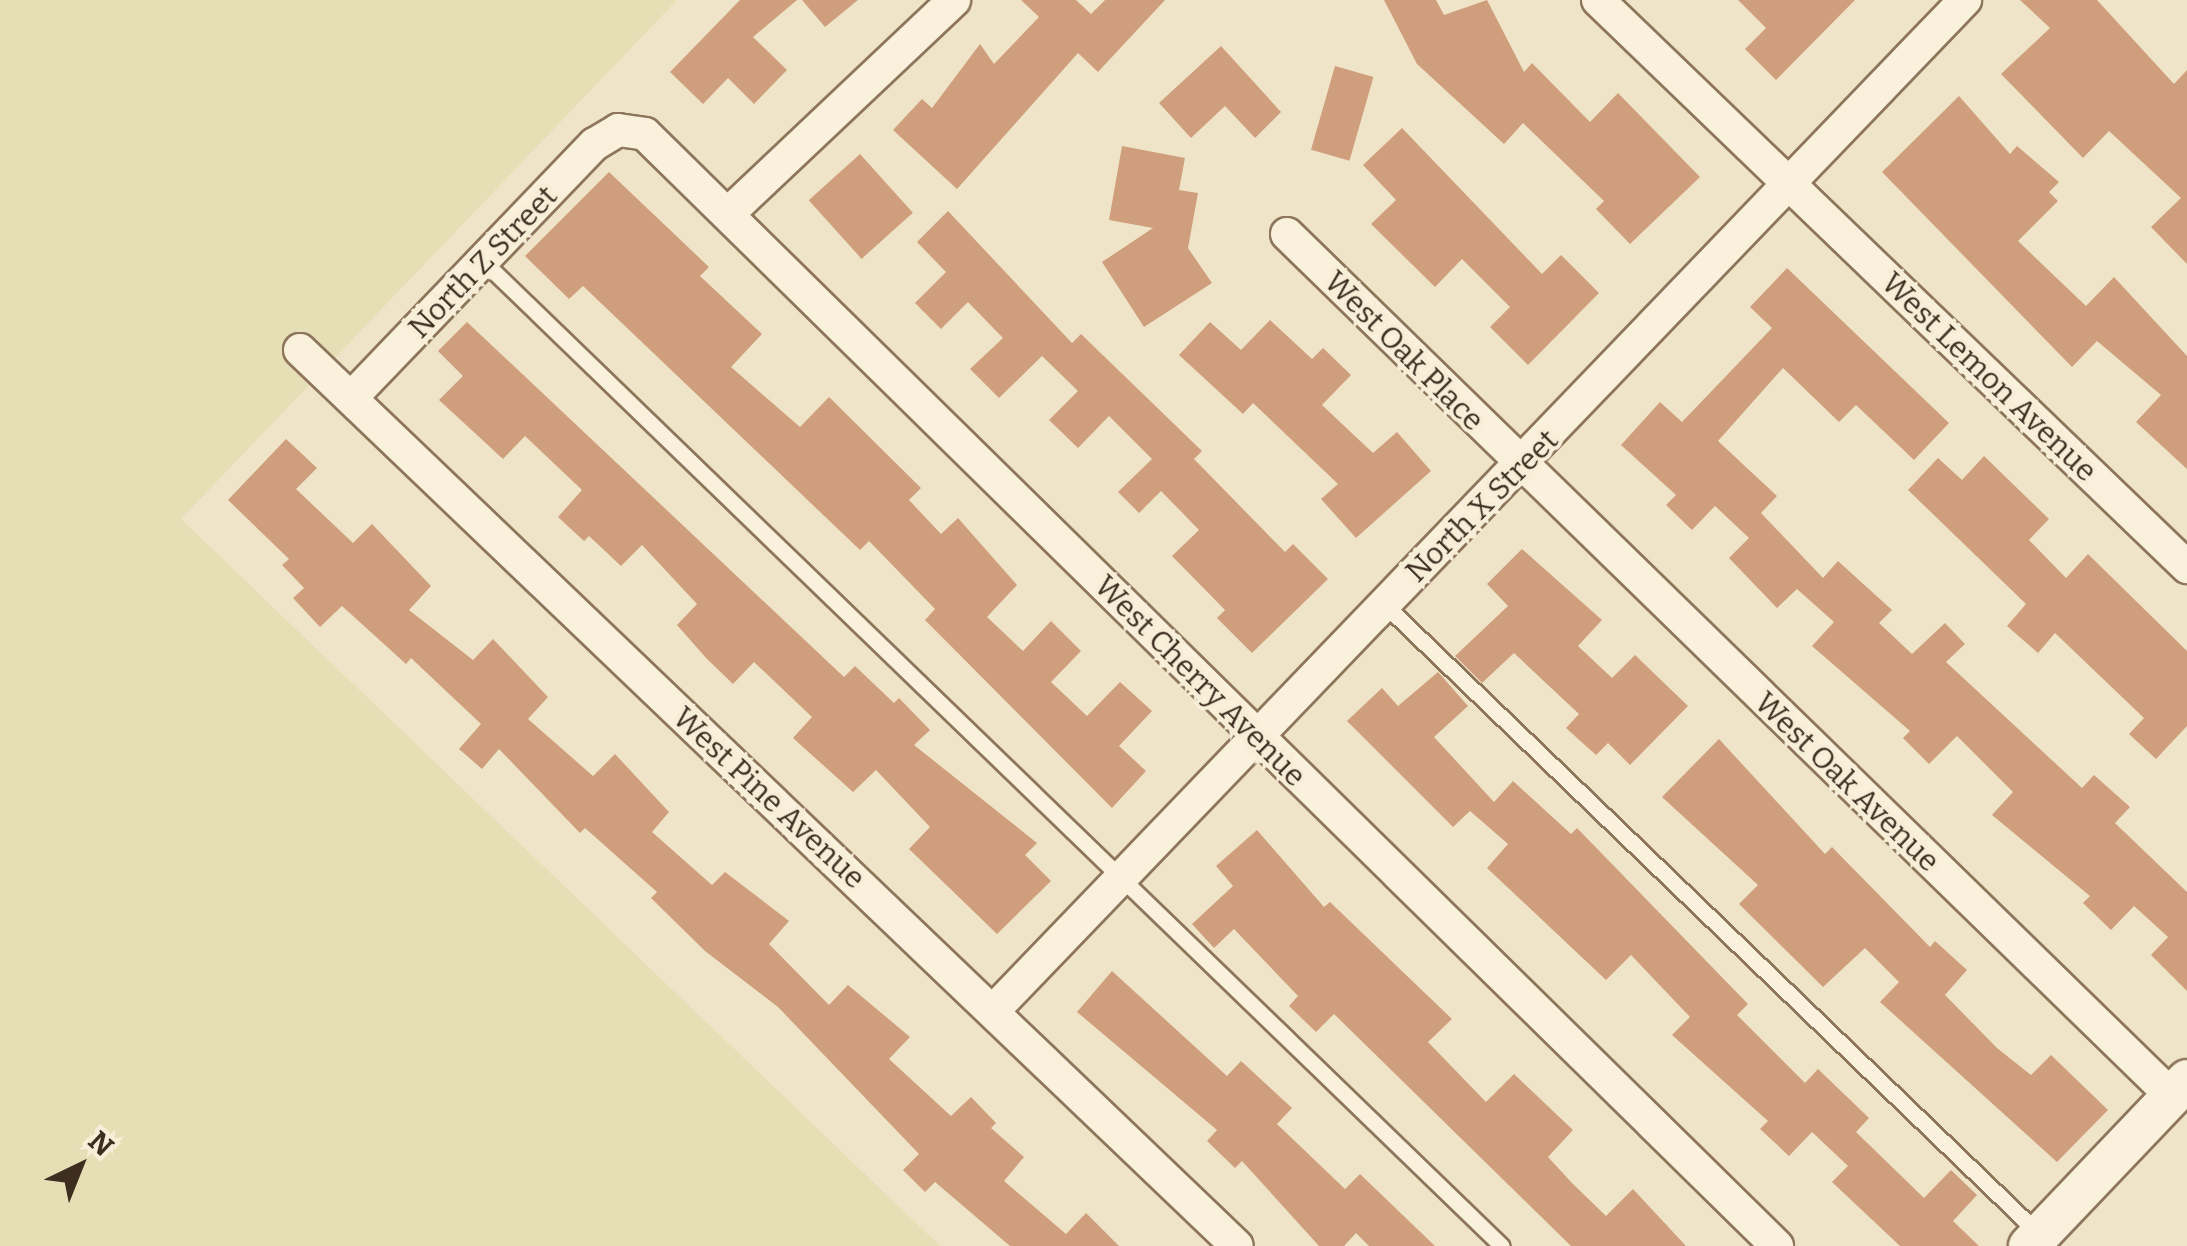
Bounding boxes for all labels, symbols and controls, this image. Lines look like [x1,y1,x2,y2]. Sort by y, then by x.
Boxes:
street label: North Z Street [401,178,565,346]
street label: West Oak Place [1317,264,1491,438]
street label: West Lemon Avenue [1874,265,2104,489]
street label: North X Street [1398,422,1566,590]
street label: West Cherry Avenue [1087,568,1313,794]
street label: West Oak Avenue [1747,685,1947,879]
street label: West Pine Avenue [665,700,873,896]
north arrow [30,1116,130,1216]
text: N [82,1124,120,1163]

